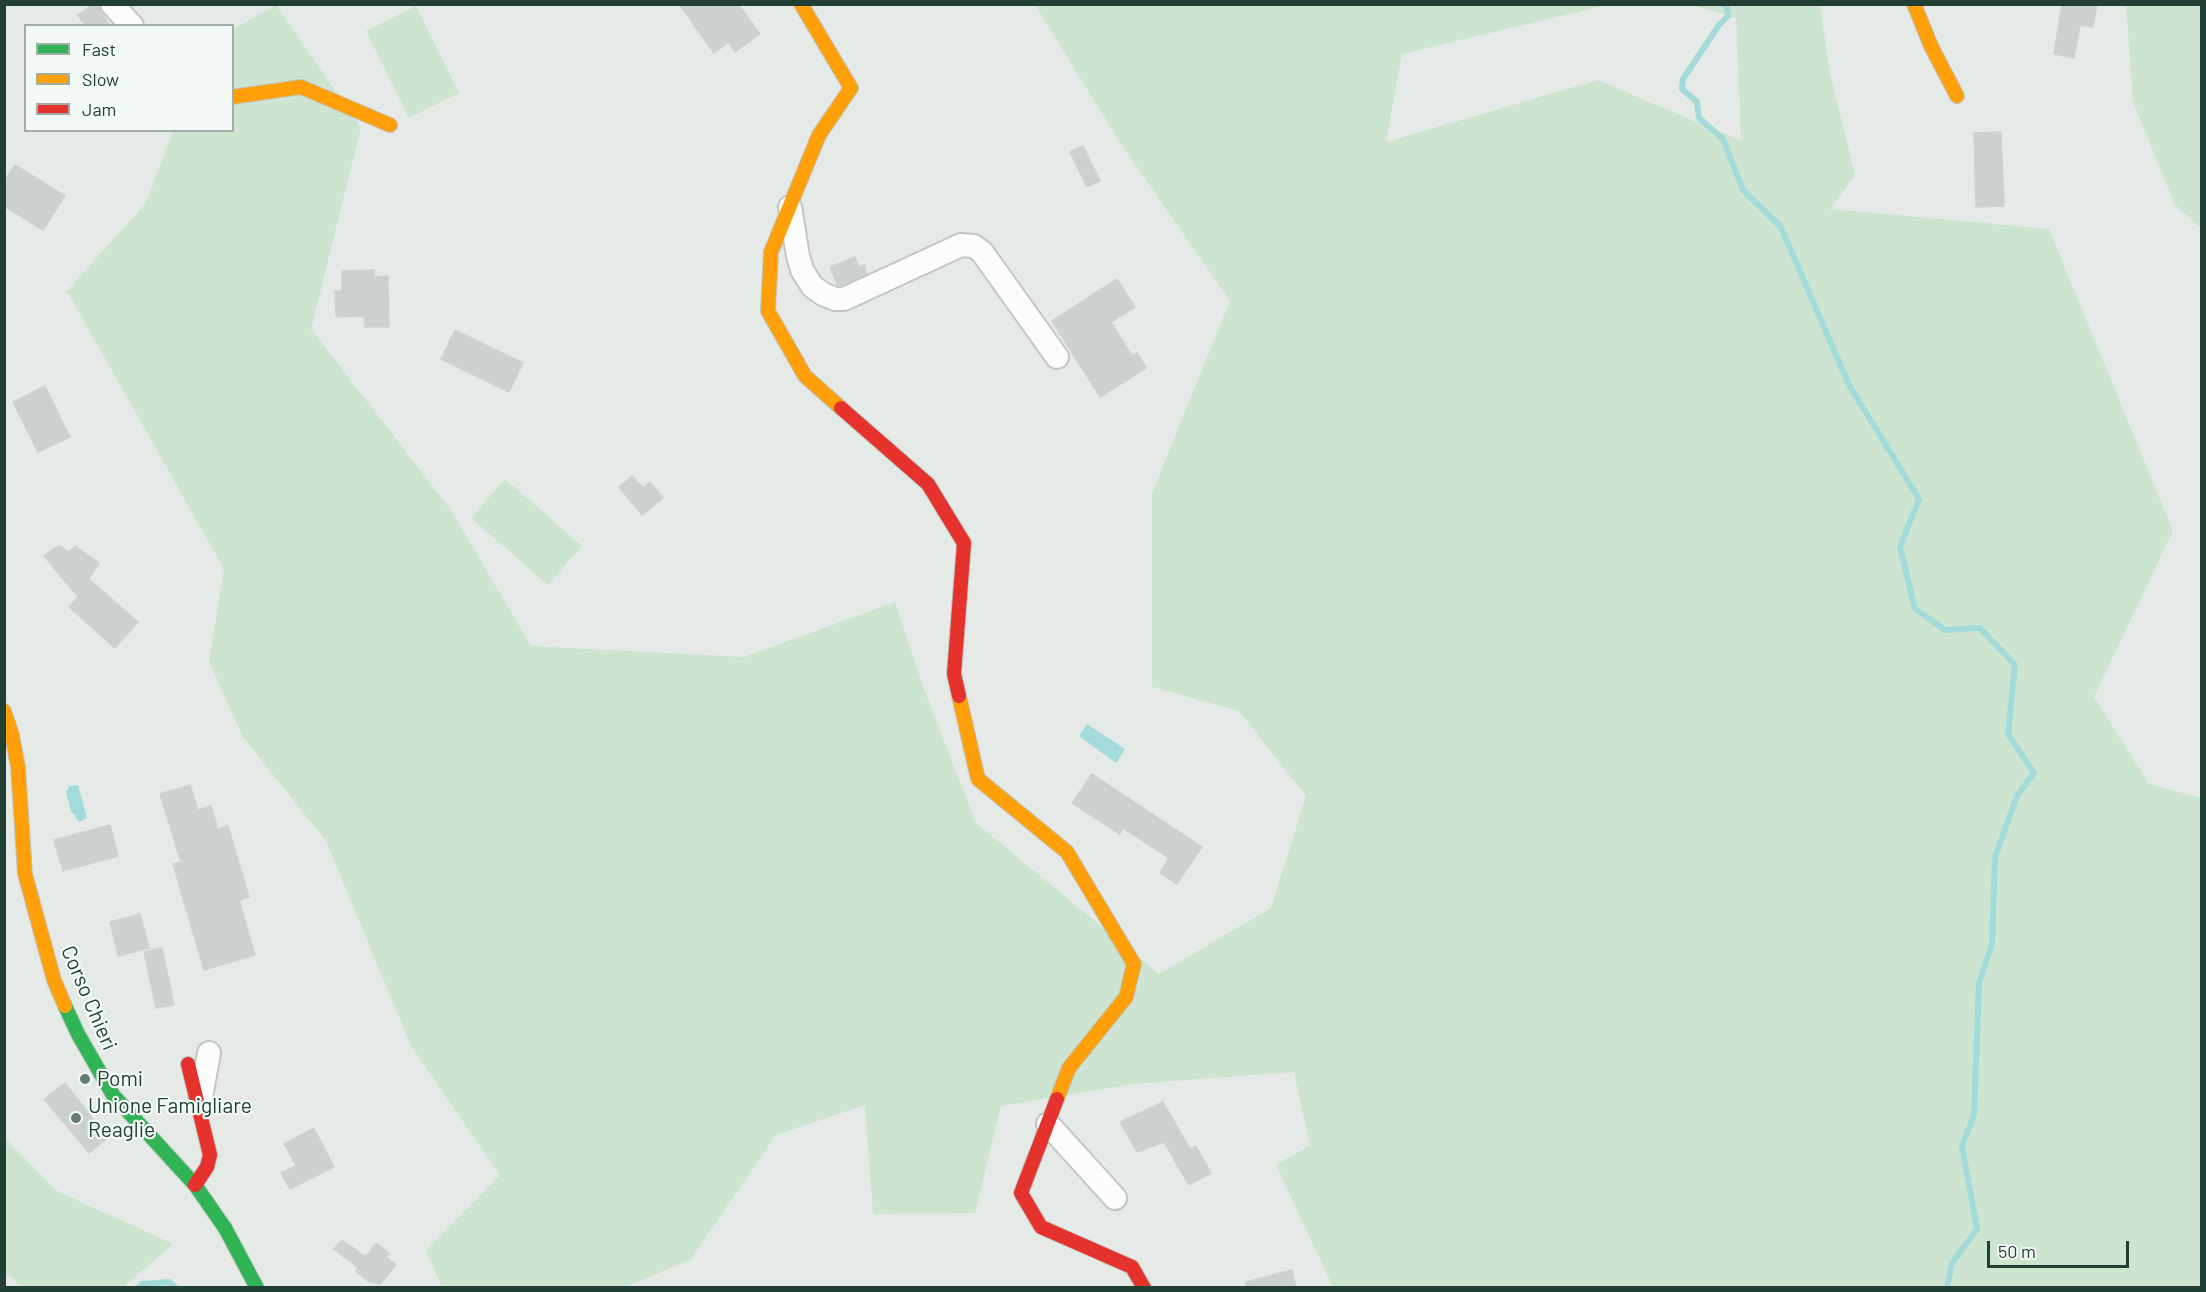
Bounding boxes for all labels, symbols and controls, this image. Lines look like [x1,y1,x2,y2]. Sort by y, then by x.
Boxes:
legend [24,24,234,132]
text: Fast [82,38,116,60]
text: Slow [82,68,119,90]
text: Jam [82,98,116,120]
street label: Corso Chieri [56,942,122,1054]
place label: Pomi [97,1066,143,1092]
marker: Pomi [78,1072,92,1086]
place label: Unione Famigliare Reaglie [88,1093,252,1143]
marker: Unione Famigliare Reaglie [69,1111,83,1125]
scale bar [1990,1229,2132,1267]
text: 50 m [1998,1240,2036,1262]

